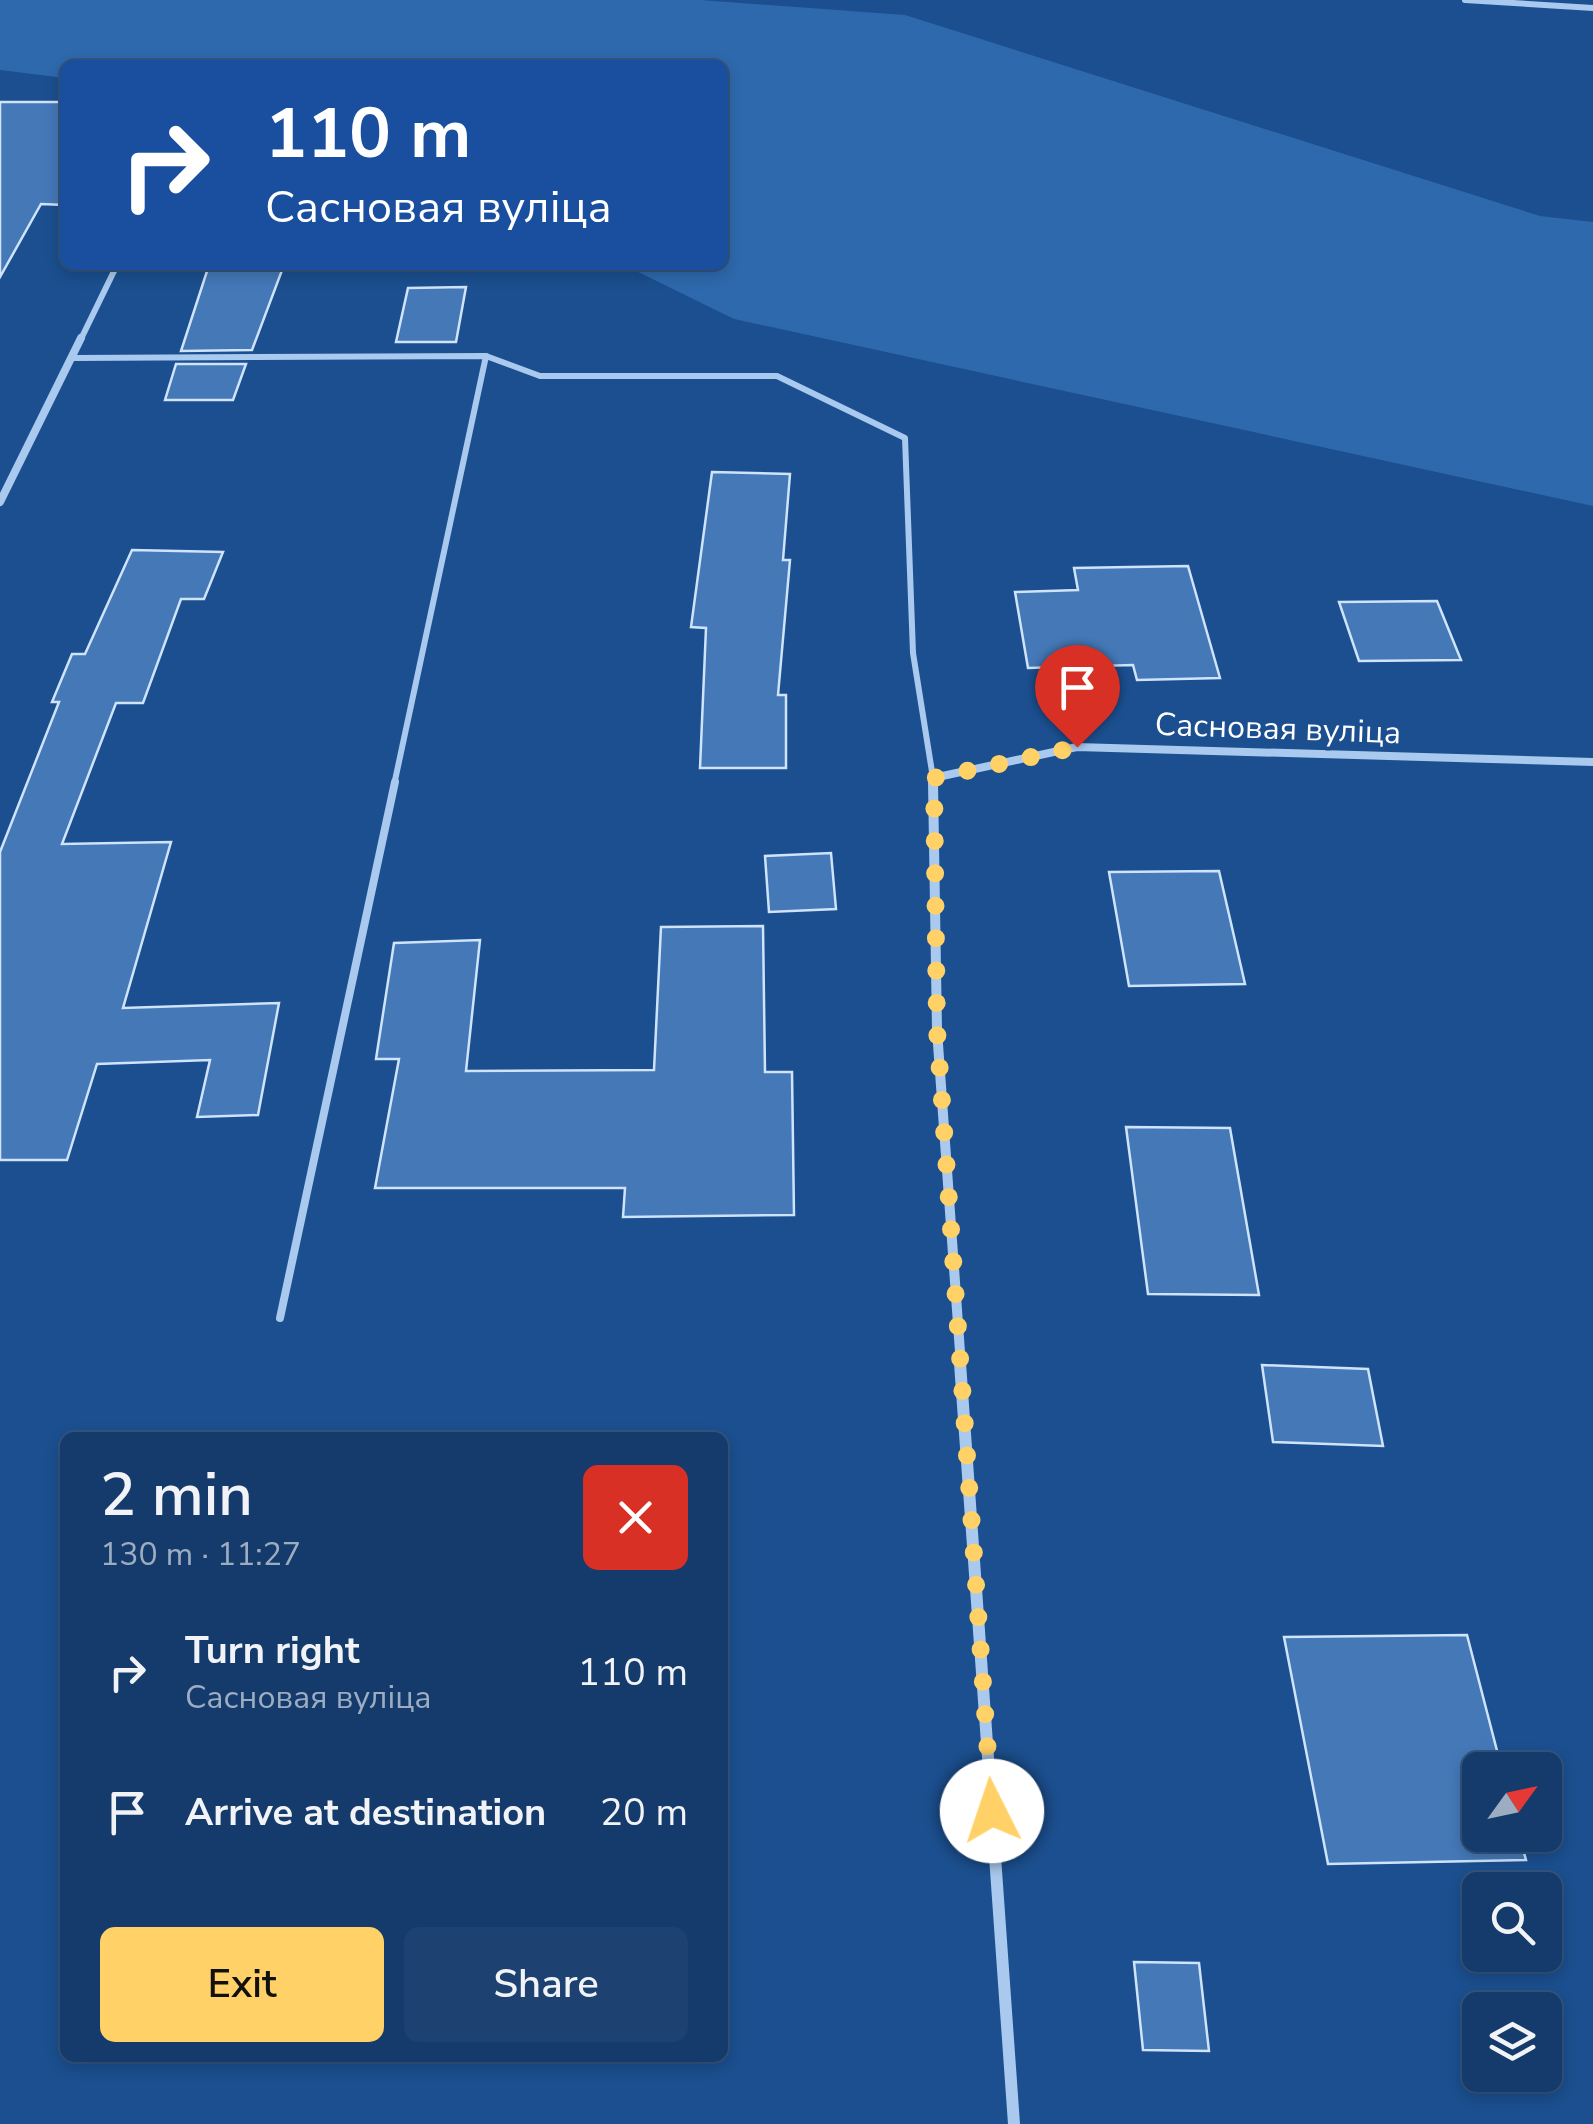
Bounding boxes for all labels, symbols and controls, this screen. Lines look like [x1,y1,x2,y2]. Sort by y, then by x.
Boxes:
text: 110 m [265,86,471,182]
icon: right [100,100,230,230]
text: Сасновая вуліца [265,177,612,238]
pin [1035,645,1120,748]
icon: arrive [1050,660,1105,715]
street label: Сасновая вуліца [1154,703,1402,754]
text: 2 min [100,1454,253,1536]
button: close [583,1465,688,1570]
text: 130 m · 11:27 [100,1533,301,1576]
text: Turn right [185,1625,360,1676]
icon: right [100,1645,155,1700]
text: 110 m [577,1647,688,1698]
text: Сасновая вуліца [185,1676,432,1719]
north arrow [1462,1752,1562,1852]
map controls [1462,1752,1562,2092]
position arrow [940,1759,1044,1863]
icon: arrive [100,1785,155,1840]
text: Arrive at destination [185,1787,546,1838]
text: 20 m [600,1787,688,1838]
button: search [1462,1872,1562,1972]
button: Exit [100,1927,384,2042]
button: Share [404,1927,688,2042]
button: layers [1462,1992,1562,2092]

